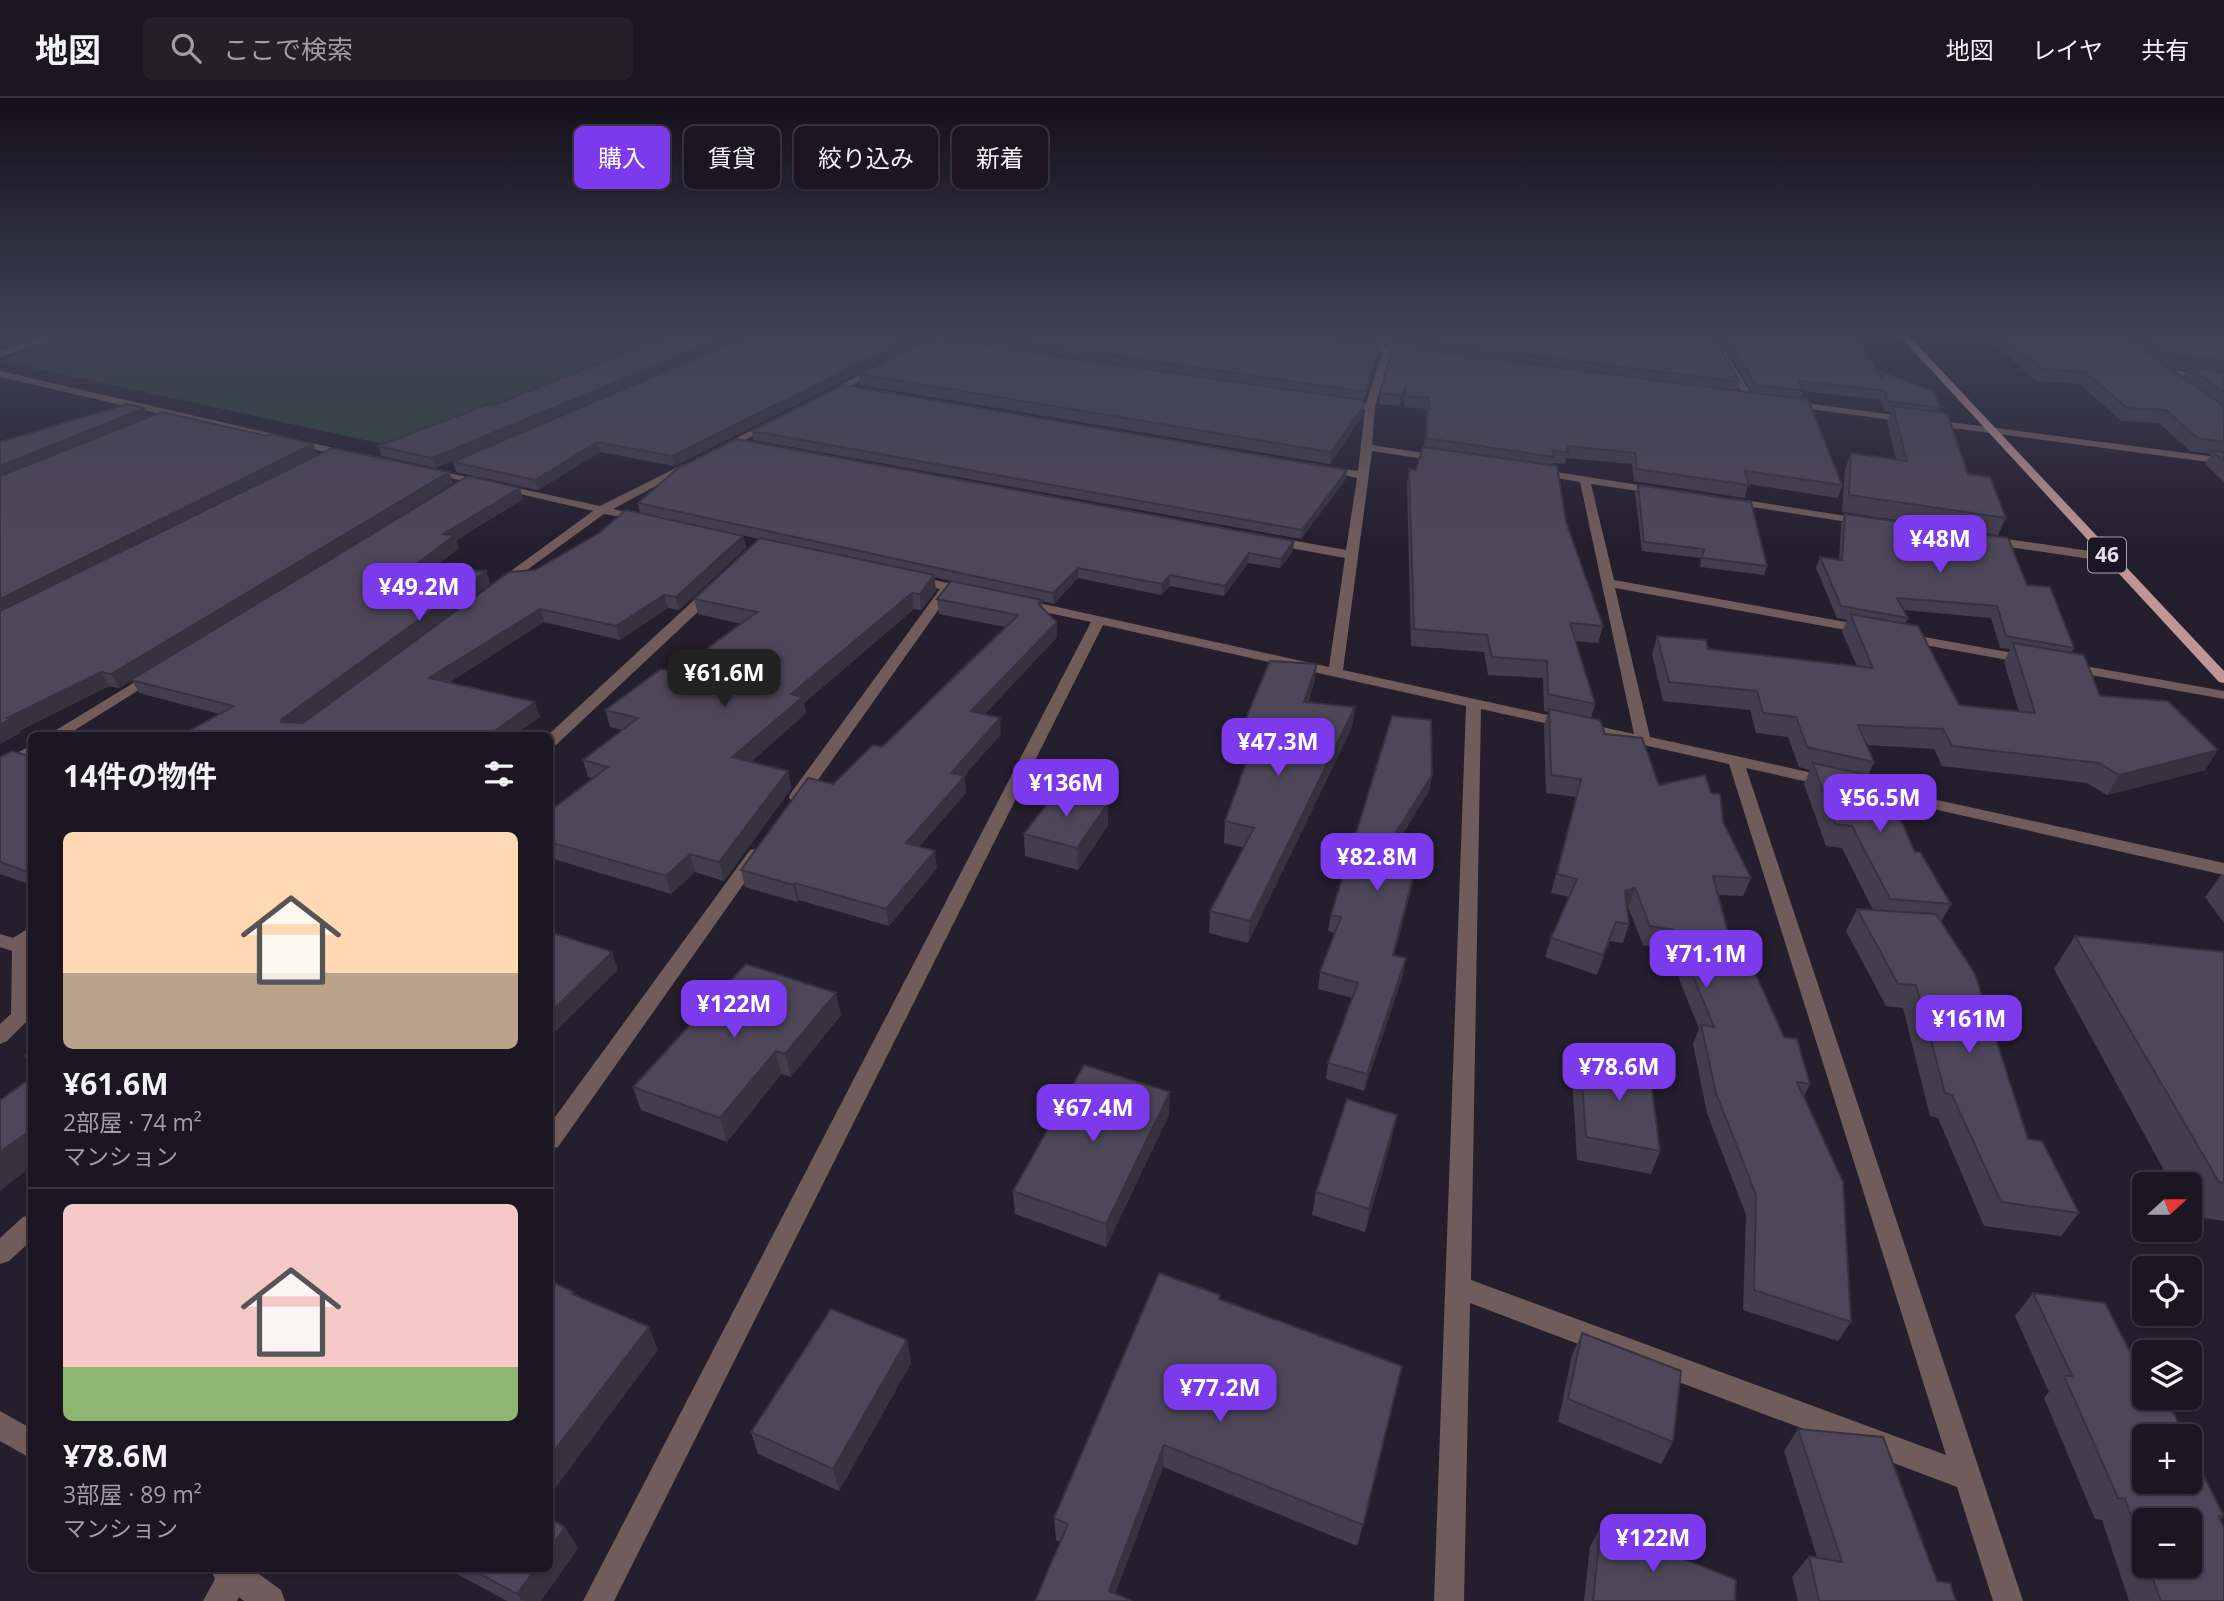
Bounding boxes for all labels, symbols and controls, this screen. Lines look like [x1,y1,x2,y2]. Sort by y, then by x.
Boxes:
search box [143,17,633,80]
text: 地図 [35,27,101,72]
icon: search [167,29,205,67]
text: ここで検索 [223,31,353,67]
text: 地図 [1946,33,1994,66]
text: レイヤ [2032,33,2103,66]
text: 共有 [2141,33,2189,66]
chip: 購入 [574,126,670,189]
chip: 賃貸 [684,126,780,189]
chip: 絞り込み [794,126,938,189]
chip: 新着 [952,126,1048,189]
pin: ¥48M [1899,516,1981,575]
text: ¥48M [1909,522,1971,554]
road number: 46 [2088,538,2126,573]
pin: ¥49.2M [362,564,476,623]
text: ¥49.2M [379,570,459,602]
pin: ¥61.6M [667,650,781,709]
text: ¥61.6M [684,656,764,688]
pin: ¥47.3M [1221,718,1335,778]
text: ¥47.3M [1238,725,1318,757]
text: 14件の物件 [63,755,217,796]
icon: filters [480,755,518,793]
pin: ¥136M [1017,760,1115,819]
text: ¥136M [1029,766,1103,798]
pin: ¥56.5M [1823,774,1937,834]
text: ¥56.5M [1840,781,1920,813]
pin: ¥82.8M [1320,834,1434,893]
text: ¥82.8M [1337,840,1417,872]
icon: home [228,877,354,1003]
pin: ¥71.1M [1649,930,1763,990]
text: ¥71.1M [1666,937,1746,969]
pin: ¥122M [685,981,783,1040]
text: ¥122M [697,987,771,1019]
pin: ¥161M [1920,996,2018,1055]
text: ¥161M [1932,1002,2006,1034]
pin: ¥78.6M [1562,1044,1676,1103]
text: ¥78.6M [1579,1050,1659,1082]
text: ¥61.6M [63,1063,168,1104]
pin: ¥67.4M [1036,1084,1150,1144]
text: ¥67.4M [1053,1091,1133,1123]
text: 2部屋 · 74 m² [63,1106,202,1138]
text: マンション [63,1140,178,1172]
north arrow [2132,1172,2202,1242]
map controls [2132,1172,2202,1578]
icon: home [228,1249,354,1375]
button: locate [2132,1256,2202,1326]
button: layers [2132,1340,2202,1410]
pin: ¥77.2M [1163,1364,1277,1424]
text: ¥77.2M [1180,1371,1260,1403]
button: + [2132,1424,2202,1494]
text: ¥78.6M [63,1435,168,1476]
text: 3部屋 · 89 m² [63,1478,202,1510]
button: − [2132,1508,2202,1578]
text: マンション [63,1512,178,1544]
pin: ¥122M [1604,1514,1702,1574]
text: ¥122M [1616,1521,1690,1553]

